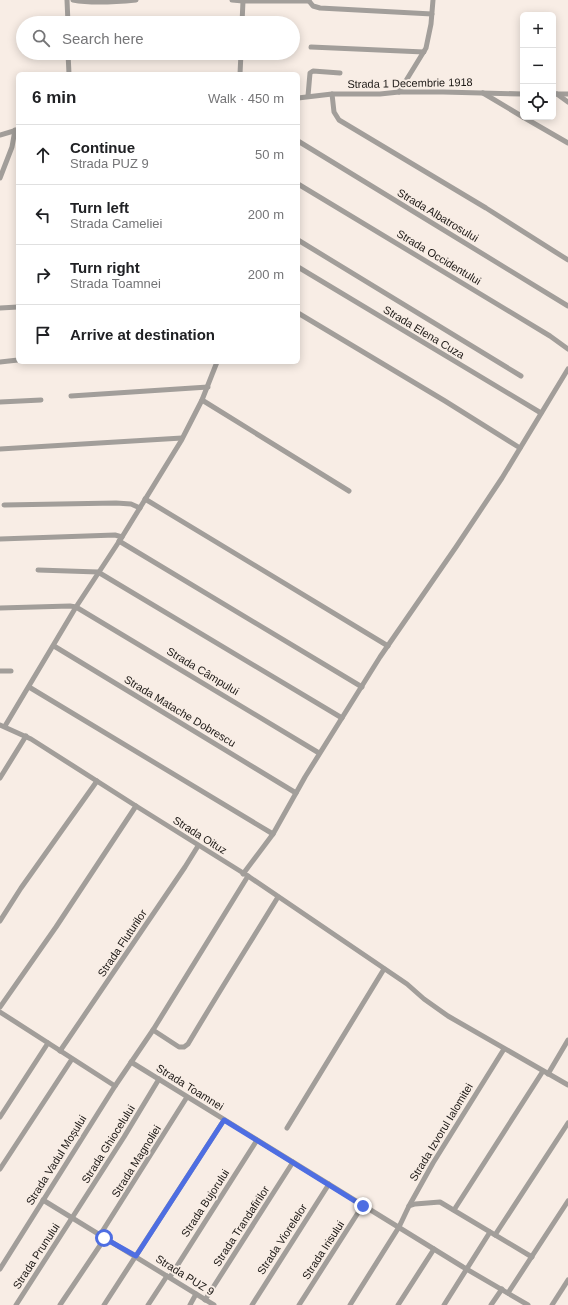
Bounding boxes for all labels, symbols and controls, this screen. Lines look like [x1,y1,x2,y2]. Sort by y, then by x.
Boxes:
map controls [520,12,556,120]
button: + [520,12,556,48]
search box [16,16,300,60]
icon: search [30,27,52,49]
text: Search here [62,30,144,47]
button: − [520,48,556,84]
street label: Strada 1 Decembrie 1918 [347,76,473,90]
button: locate [520,84,556,120]
text: 6 min [32,88,76,107]
text: Walk · 450 m [208,91,284,106]
text: Continue [70,139,135,156]
icon: ahead [32,144,54,166]
text: 50 m [255,147,284,162]
text: Strada PUZ 9 [70,156,149,171]
street label: Strada Albatrosului [395,186,481,244]
text: Turn left [70,199,129,216]
icon: left [32,204,54,226]
text: 200 m [248,207,284,222]
text: Strada Cameliei [70,216,163,231]
street label: Strada Occidentului [395,227,483,287]
text: Turn right [70,259,140,276]
icon: right [32,264,54,286]
text: 200 m [248,267,284,282]
text: Strada Toamnei [70,276,161,291]
street label: Strada Elena Cuza [381,303,467,361]
icon: arrive [32,324,54,346]
text: Arrive at destination [70,326,215,343]
street label: Strada Câmpului [165,645,241,697]
street label: Strada Matache Dobrescu [122,673,238,749]
street label: Strada Oituz [171,814,229,856]
street label: Strada Fluturilor [95,907,149,979]
street label: Strada Toamnei [154,1062,226,1112]
street label: Strada Izvorul Ialomitei [407,1081,475,1183]
street label: Strada Ghiocelului [79,1103,137,1185]
street label: Strada Vadul Moșului [23,1113,89,1207]
street label: Strada Magnoliei [109,1123,163,1199]
street label: Strada Bujorului [179,1167,231,1239]
street label: Strada Trandafirilor [210,1183,272,1268]
route end [354,1197,372,1215]
street label: Strada Viorelelor [255,1201,309,1277]
street label: Strada Irisului [300,1219,346,1281]
street label: Strada Prunului [10,1221,62,1291]
route start [95,1229,113,1247]
street label: Strada PUZ 9 [154,1252,216,1298]

